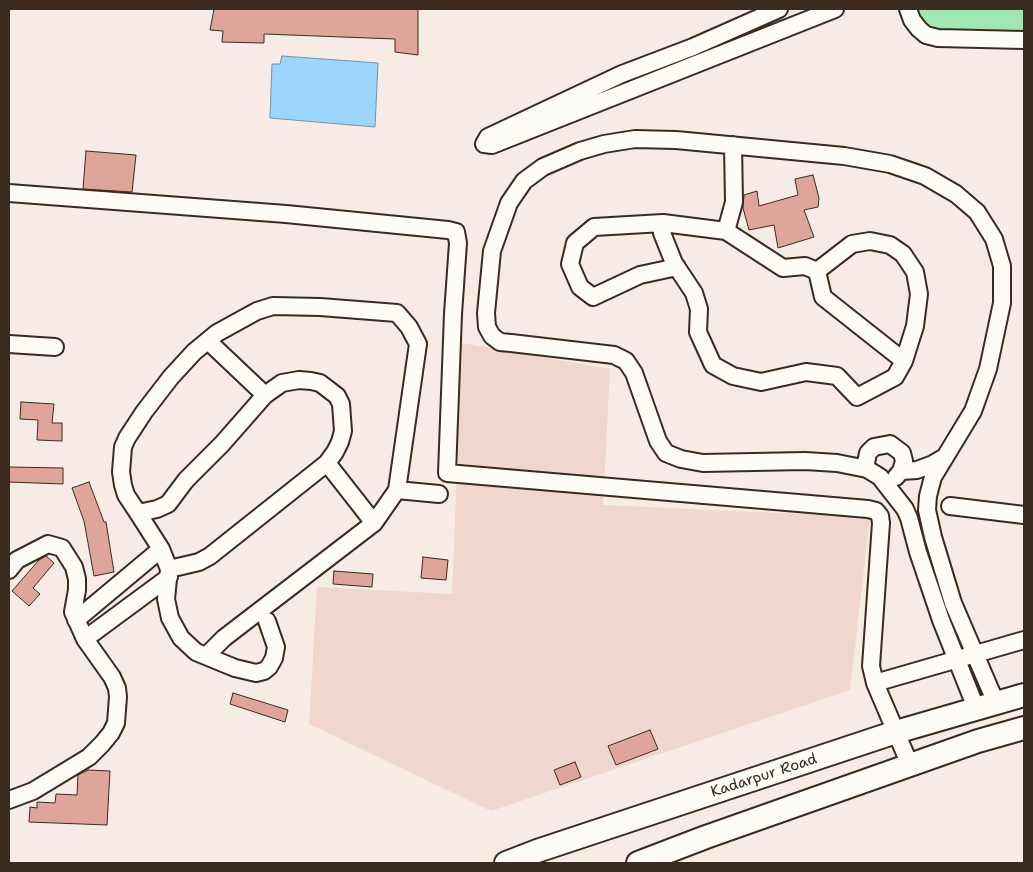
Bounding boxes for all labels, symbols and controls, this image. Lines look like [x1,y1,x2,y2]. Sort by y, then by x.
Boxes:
street label: Kadarpur Road [709,750,819,802]

